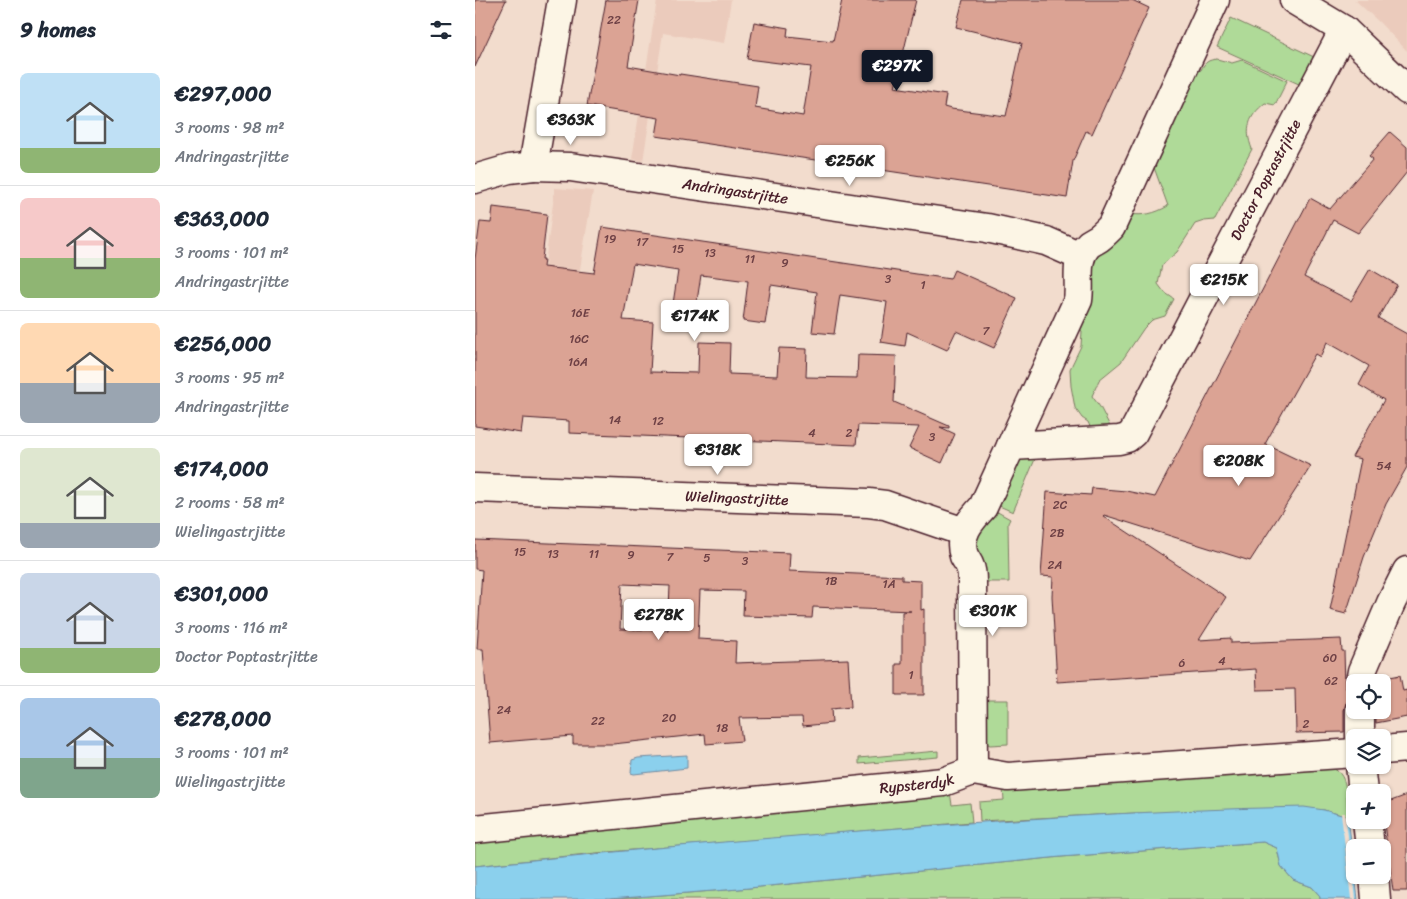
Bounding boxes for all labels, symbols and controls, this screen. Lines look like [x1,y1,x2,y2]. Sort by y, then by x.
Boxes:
house number: 22 [607,9,621,31]
text: 9 homes [20,11,96,49]
icon: filters [427,16,455,44]
pin: €297K [862,49,932,92]
text: €297K [873,51,921,80]
text: €297,000 [175,75,271,113]
icon: home [60,93,120,153]
pin: €363K [536,104,606,146]
text: €363K [547,105,595,134]
text: 3 rooms · 98 m² [175,113,284,142]
street label: Doctor Poptastrjitte [1223,114,1308,245]
text: Andringastrjitte [175,142,289,171]
pin: €256K [815,144,885,187]
text: €256K [826,146,874,175]
street label: Andringastrjitte [679,170,790,212]
text: €363,000 [175,200,269,238]
icon: home [60,218,120,278]
house number: 19 [604,228,616,250]
house number: 17 [636,231,649,253]
text: 3 rooms · 101 m² [175,238,289,267]
house number: 15 [672,238,684,260]
house number: 13 [704,242,716,264]
house number: 11 [745,248,755,270]
house number: 9 [781,252,789,274]
pin: €215K [1189,264,1259,306]
text: €215K [1201,265,1247,294]
text: Andringastrjitte [175,267,289,296]
house number: 3 [885,268,892,290]
house number: 1 [920,274,926,296]
pin: €174K [660,300,730,342]
text: €174K [672,301,718,330]
house number: 16E [571,302,591,324]
house number: 7 [983,320,991,342]
text: €256,000 [175,325,271,363]
house number: 16C [569,328,589,350]
icon: home [60,343,120,403]
house number: 16A [568,351,588,373]
text: 3 rooms · 95 m² [175,363,285,392]
text: Andringastrjitte [175,392,289,421]
house number: 14 [609,409,622,431]
house number: 12 [652,410,664,432]
house number: 4 [808,422,816,444]
house number: 2 [846,422,853,444]
house number: 3 [929,426,936,448]
pin: €318K [683,434,753,476]
text: €318K [695,435,741,464]
pin: €208K [1204,444,1274,487]
text: €208K [1214,446,1264,475]
text: €174,000 [175,450,269,488]
house number: 54 [1377,455,1392,477]
icon: home [60,468,120,528]
street label: Wielingastrjitte [685,483,789,513]
text: 2 rooms · 58 m² [175,488,285,517]
house number: 2C [1053,494,1068,516]
text: Wielingastrjitte [175,517,285,546]
house number: 2B [1050,522,1065,544]
house number: 15 [514,541,526,563]
house number: 13 [547,543,559,565]
house number: 11 [589,543,599,565]
house number: 9 [627,544,635,566]
house number: 7 [667,546,675,568]
house number: 5 [703,547,711,569]
house number: 3 [742,550,749,572]
house number: 2A [1048,554,1063,576]
house number: 1B [825,570,838,592]
house number: 1A [882,573,896,595]
text: €301,000 [175,575,268,613]
icon: home [60,593,120,653]
pin: €301K [958,594,1028,637]
text: €301K [970,596,1016,625]
pin: €278K [624,598,694,641]
text: €278K [635,600,683,629]
text: 3 rooms · 116 m² [175,613,288,642]
text: Doctor Poptastrjitte [175,642,318,671]
house number: 60 [1323,647,1338,669]
house number: 4 [1218,650,1226,672]
house number: 6 [1179,652,1186,674]
house number: 1 [908,664,914,686]
house number: 62 [1324,670,1338,692]
map controls [1346,674,1391,884]
button: locate [1346,674,1391,719]
house number: 24 [497,699,512,721]
text: €278,000 [175,700,271,738]
house number: 20 [662,707,677,729]
house number: 22 [591,710,605,732]
house number: 2 [1303,713,1310,735]
house number: 18 [716,717,728,739]
icon: home [60,718,120,778]
button: layers [1346,729,1391,774]
text: 3 rooms · 101 m² [175,738,289,767]
street label: Rypsterdyk [878,766,958,801]
text: Wielingastrjitte [175,767,285,796]
button: + [1346,784,1391,829]
button: − [1346,839,1391,884]

